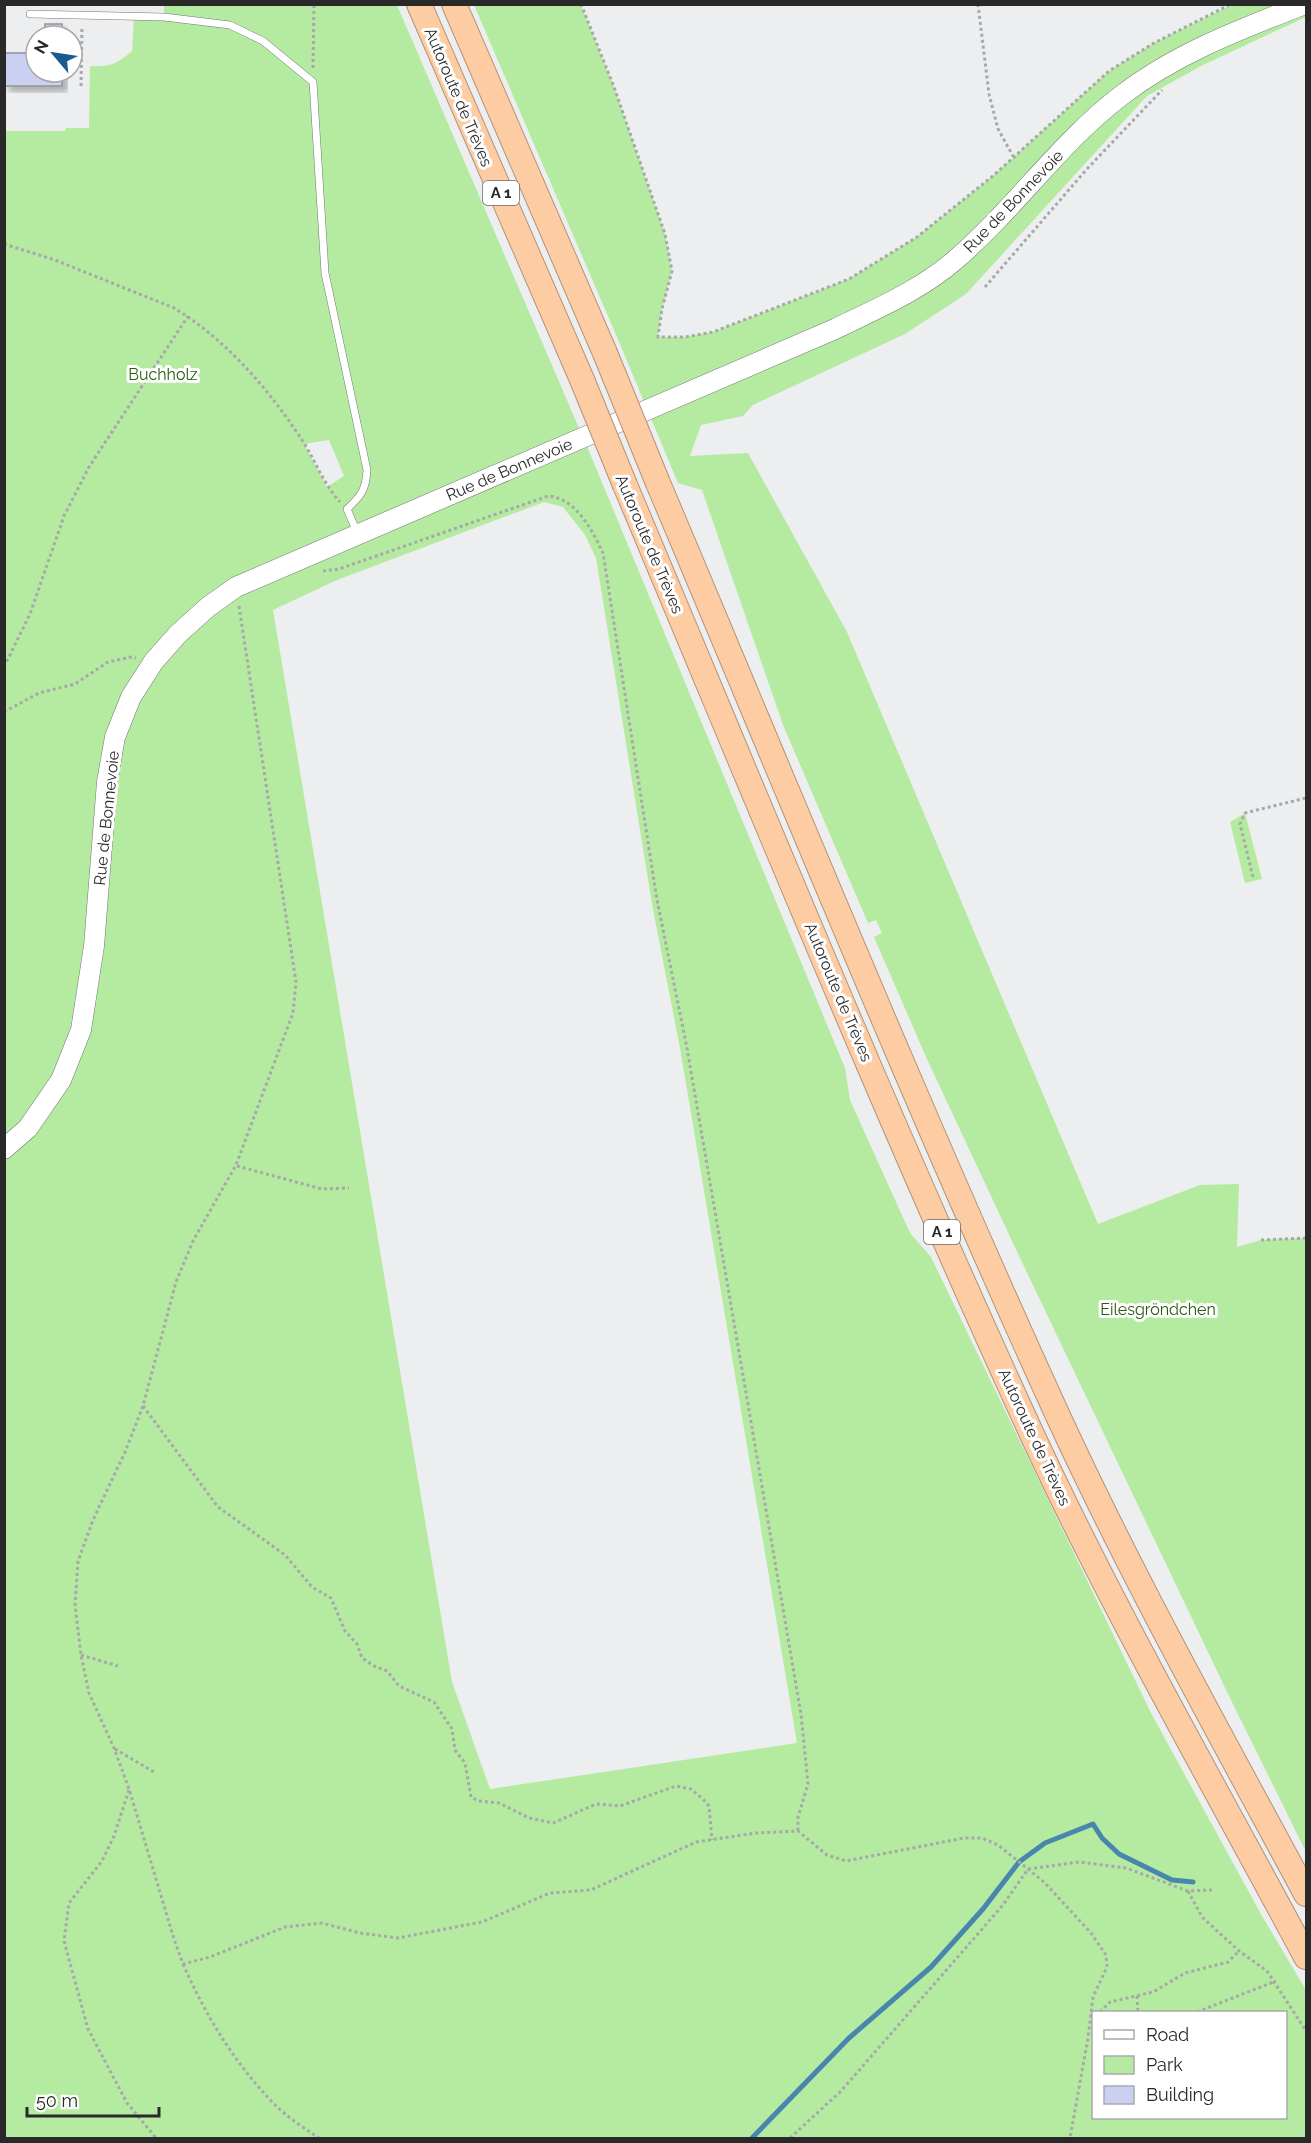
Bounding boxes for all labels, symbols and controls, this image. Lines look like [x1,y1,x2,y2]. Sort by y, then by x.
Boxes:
north arrow [24,24,84,84]
street label: Autoroute de Trèves [421,25,497,170]
text: N [30,37,53,57]
street label: Rue de Bonnevoie [960,146,1067,257]
road number: A 1 [483,181,519,205]
park label: Buchholz [128,365,198,384]
street label: Rue de Bonnevoie [443,434,575,505]
street label: Autoroute de Trèves [612,472,688,617]
street label: Rue de Bonnevoie [90,750,123,886]
street label: Autoroute de Trèves [801,920,877,1065]
road number: A 1 [924,1220,960,1244]
park label: Eilesgröndchen [1100,1300,1216,1319]
street label: Autoroute de Trèves [994,1366,1075,1509]
legend [1092,2011,1287,2119]
text: Road [1146,2024,1189,2045]
text: Park [1146,2054,1183,2075]
scale bar [27,2080,159,2118]
text: Building [1146,2084,1214,2105]
text: 50 m [36,2090,78,2111]

